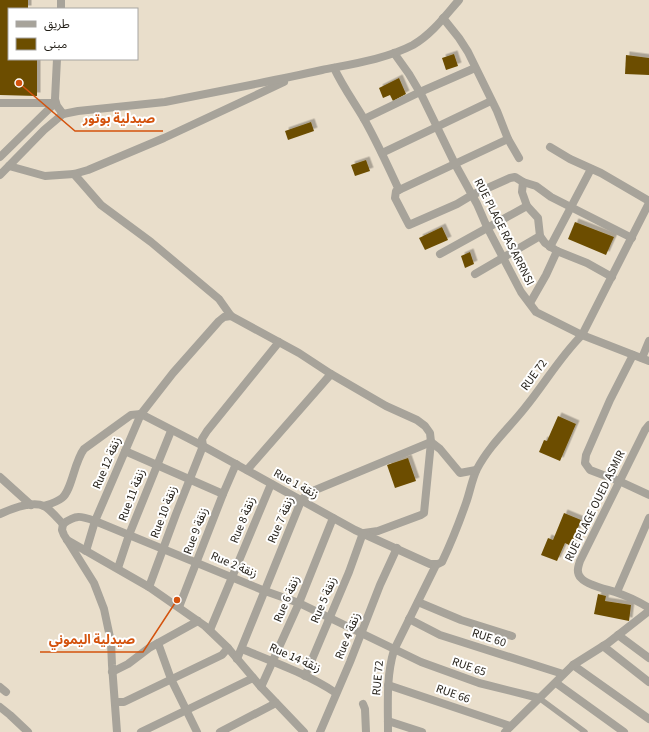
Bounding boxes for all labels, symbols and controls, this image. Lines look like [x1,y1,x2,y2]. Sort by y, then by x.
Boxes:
legend [8,8,138,60]
text: طريق [44,16,70,33]
text: مبنى [44,36,67,53]
callout: صيدلية بوتور [75,106,163,131]
text: صيدلية بوتور [82,110,155,128]
street label: RUE PLAGE RAS ARRNSI [470,176,538,288]
street label: RUE 72 [517,356,551,394]
street label: Rue 12 زنقة [88,434,126,492]
street label: RUE PLAGE OUED ASMIR [561,447,629,565]
street label: Rue 1 زنقة [270,465,322,503]
street label: Rue 11 زنقة [114,466,150,524]
street label: Rue 10 زنقة [146,483,182,541]
street label: Rue 8 زنقة [226,494,260,546]
street label: Rue 7 زنقة [264,494,298,546]
street label: Rue 9 زنقة [179,505,213,557]
street label: Rue 2 زنقة [208,548,260,582]
street label: Rue 6 زنقة [270,573,304,625]
street label: Rue 5 زنقة [307,574,341,626]
street label: Rue 4 زنقة [331,610,365,662]
street label: RUE 60 [470,624,508,652]
callout: صيدلية اليموني [40,627,143,652]
text: صيدلية اليموني [49,631,136,650]
street label: Rue 14 زنقة [266,639,324,677]
street label: RUE 65 [450,653,488,681]
street label: RUE 72 [368,660,388,696]
street label: RUE 66 [434,680,472,708]

